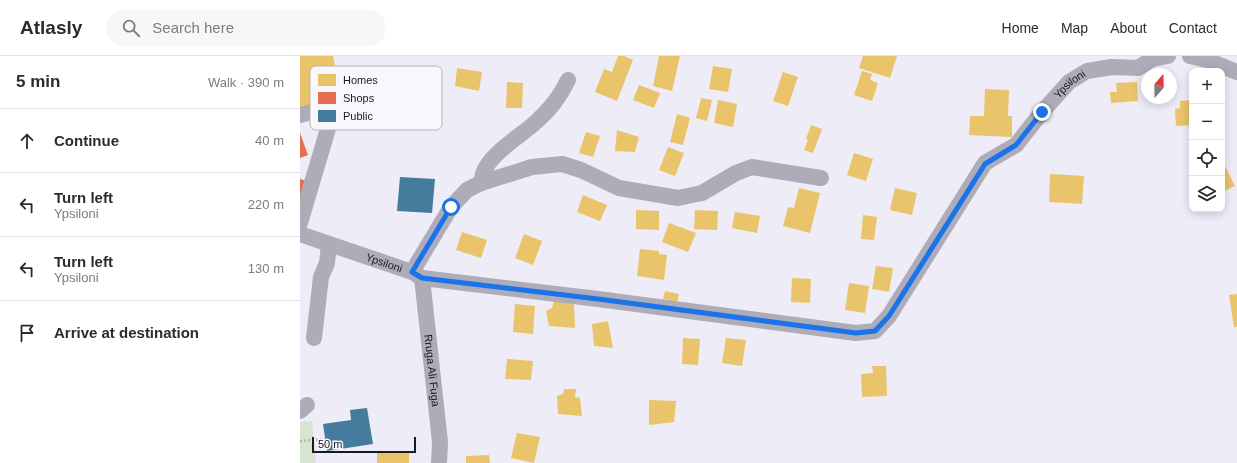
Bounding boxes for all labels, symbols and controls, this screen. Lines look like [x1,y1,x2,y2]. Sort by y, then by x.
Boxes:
search box [106,10,386,46]
text: Atlasly [20,17,82,38]
icon: search [120,17,142,39]
text: Search here [152,19,234,36]
text: Home [1002,20,1039,36]
text: Map [1061,20,1088,36]
text: About [1110,20,1147,36]
text: Contact [1169,20,1217,36]
legend [310,66,442,130]
street label: Ypsiloni [1051,67,1087,101]
north arrow [1141,68,1177,104]
map controls [1189,68,1225,212]
button: + [1189,68,1225,104]
text: 5 min [16,72,60,91]
text: Homes [343,74,378,86]
text: Walk · 390 m [208,75,284,90]
text: Shops [343,92,375,104]
route end [1033,103,1051,121]
button: − [1189,104,1225,140]
text: Public [343,110,373,122]
icon: ahead [16,130,38,152]
text: Continue [54,132,119,149]
text: 40 m [255,133,284,148]
button: locate [1189,140,1225,176]
button: layers [1189,176,1225,212]
text: Turn left [54,189,113,206]
icon: left [16,194,38,216]
text: 220 m [248,197,284,212]
route start [442,198,460,216]
text: Ypsiloni [54,206,99,221]
street label: Ypsiloni [364,251,404,274]
text: Turn left [54,253,113,270]
icon: left [16,258,38,280]
text: 130 m [248,261,284,276]
text: Ypsiloni [54,270,99,285]
icon: arrive [16,322,38,344]
text: Arrive at destination [54,324,199,341]
street label: Rruga Ali Fuga [422,334,442,408]
scale bar [312,435,416,454]
text: 50 m [318,438,342,450]

